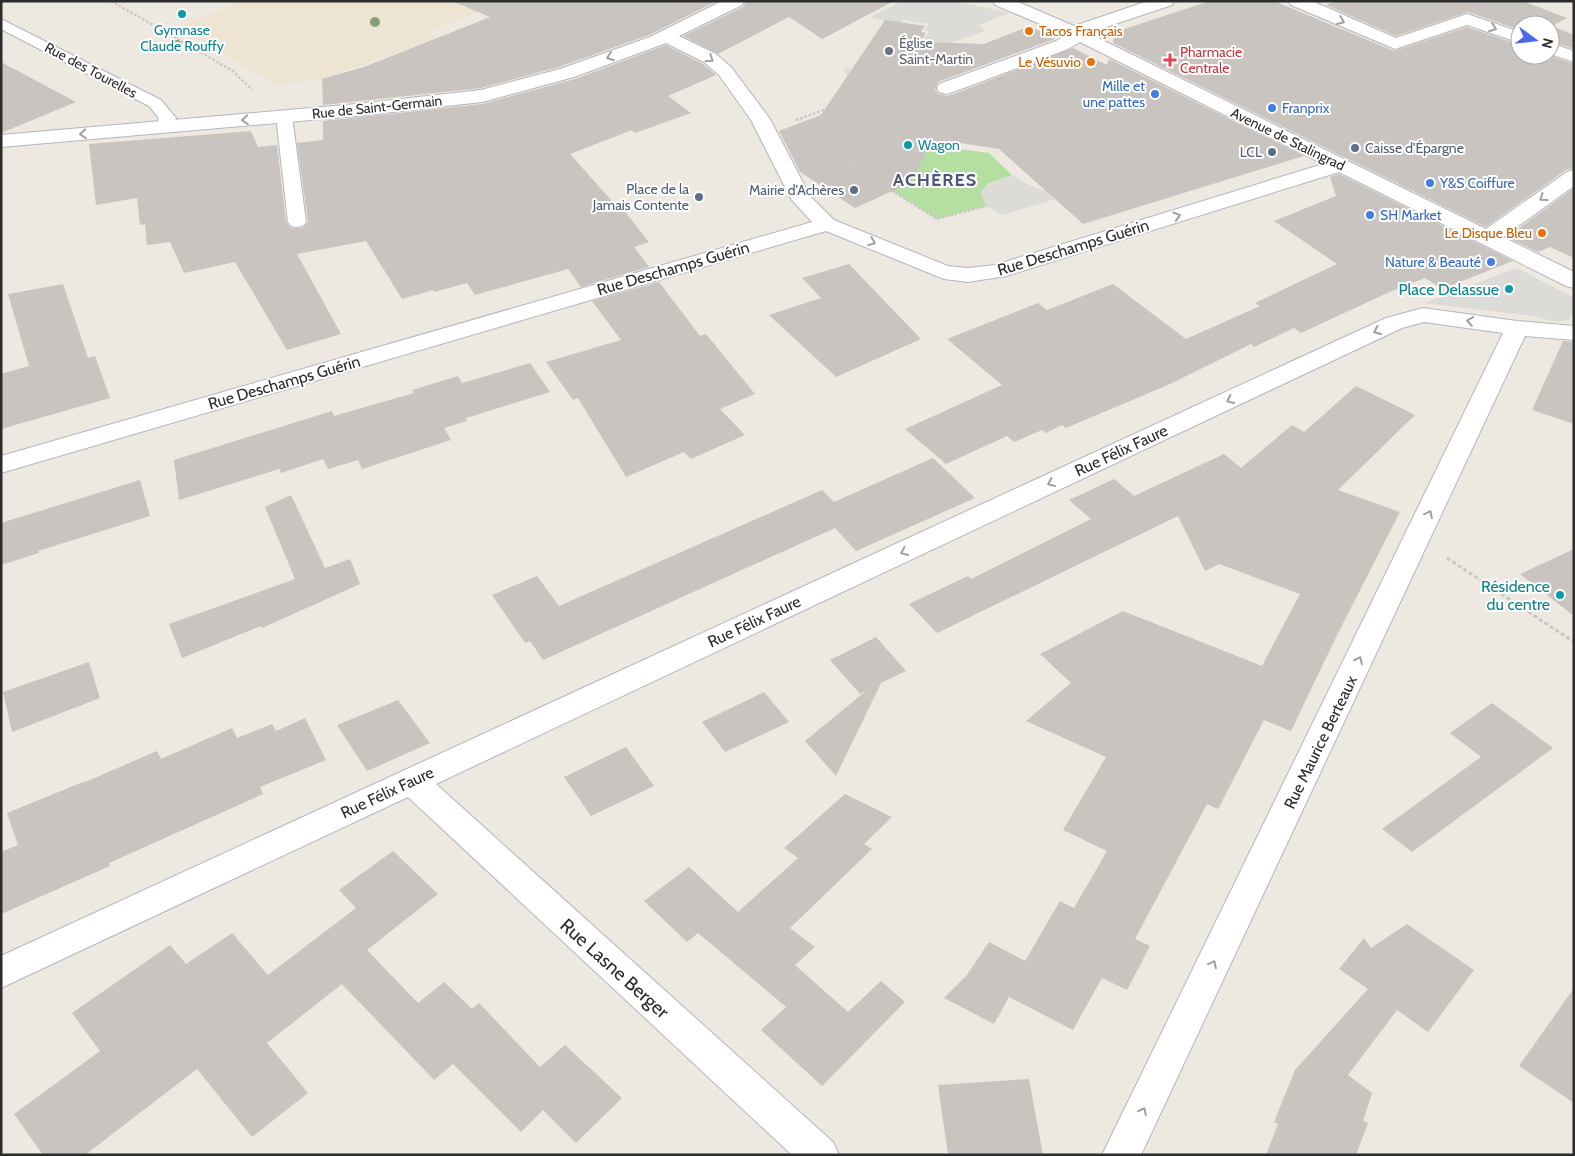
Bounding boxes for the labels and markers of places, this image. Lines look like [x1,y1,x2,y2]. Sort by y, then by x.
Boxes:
marker: Gymnase Claude Rouffy [176,8,188,20]
place label: Gymnase Claude Rouffy [140,21,224,55]
place label: Tacos Français [1039,22,1123,40]
marker: Tacos Français [1023,25,1035,37]
place label: Église Saint-Martin [899,34,973,68]
place label: Pharmacie Centrale [1180,43,1242,77]
marker: Église Saint-Martin [883,45,895,57]
place label: Le Vésuvio [1018,53,1081,71]
marker: Pharmacie Centrale [1164,54,1176,66]
marker: Le Vésuvio [1085,56,1097,68]
place label: Mille et une pattes [1083,77,1145,111]
marker: Mille et une pattes [1149,88,1161,100]
place label: Franprix [1282,99,1330,117]
marker: Franprix [1266,102,1278,114]
place label: Wagon [918,136,960,154]
marker: Wagon [902,139,914,151]
place label: Caisse d'Épargne [1365,139,1464,157]
marker: Caisse d'Épargne [1349,142,1361,154]
place label: LCL [1240,143,1262,161]
marker: LCL [1266,146,1278,158]
place label: Y&S Coiffure [1439,174,1515,192]
marker: Y&S Coiffure [1424,177,1436,189]
place label: Place de la Jamais Contente [592,180,689,214]
place label: Mairie d'Achères [749,181,844,199]
marker: Mairie d'Achères [848,184,860,196]
marker: Place de la Jamais Contente [693,191,705,203]
place label: SH Market [1380,206,1442,224]
marker: SH Market [1364,209,1376,221]
place label: Le Disque Bleu [1445,224,1532,242]
marker: Le Disque Bleu [1536,227,1548,239]
place label: Nature & Beauté [1385,253,1481,271]
marker: Nature & Beauté [1485,256,1497,268]
place label: Place Delassue [1399,280,1499,299]
marker: Place Delassue [1503,283,1515,295]
place label: Résidence du centre [1481,577,1550,614]
marker: Résidence du centre [1554,589,1566,601]

